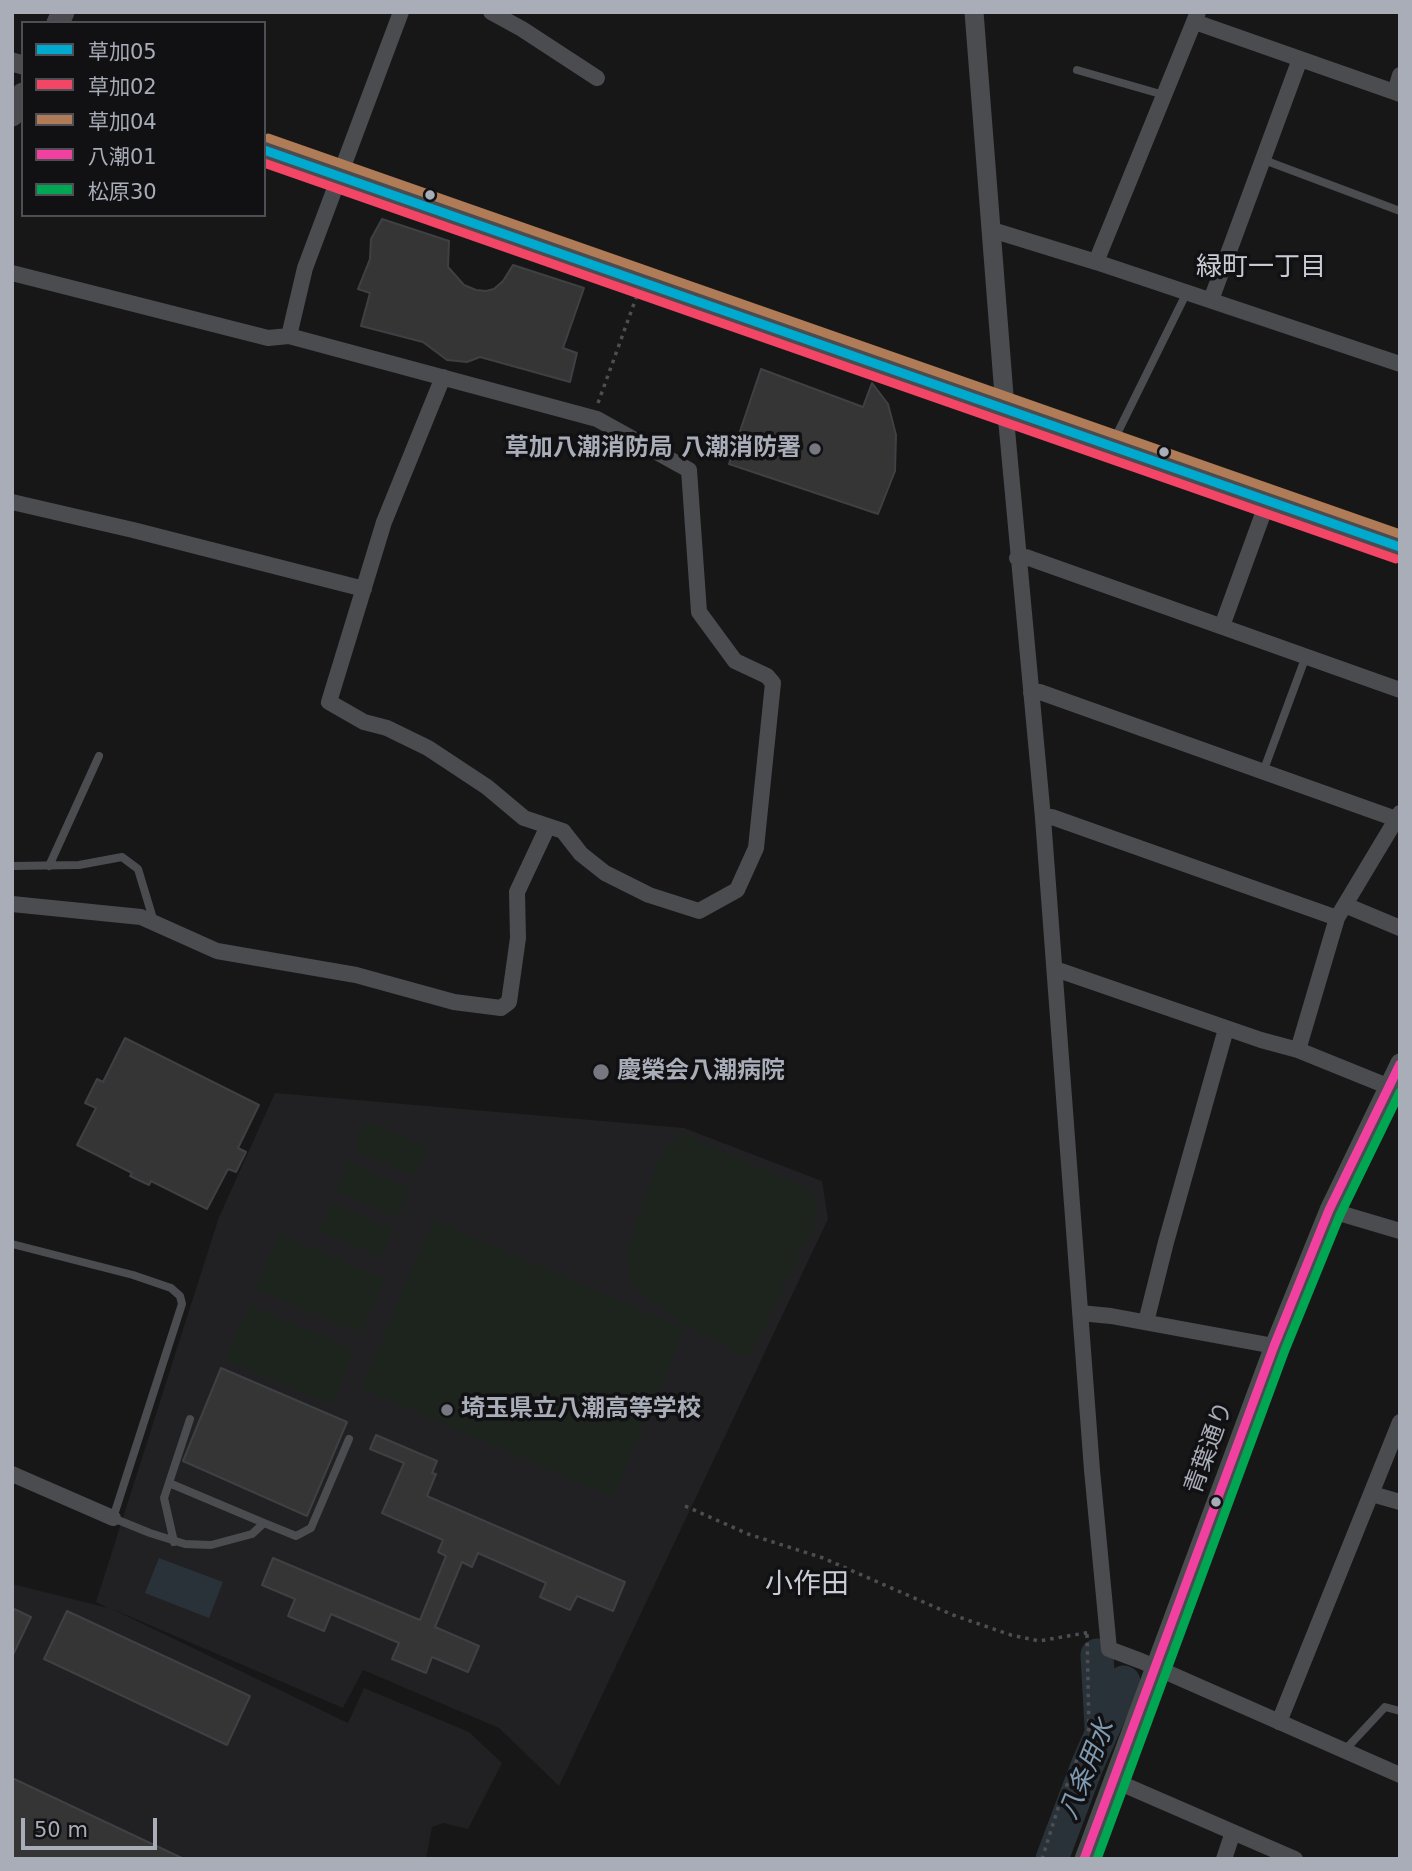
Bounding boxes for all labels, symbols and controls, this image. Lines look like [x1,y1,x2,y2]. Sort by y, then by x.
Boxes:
legend [21,21,266,217]
text: 草加05 [88,40,157,64]
text: 草加02 [88,75,157,99]
text: 草加04 [88,110,157,134]
text: 八潮01 [88,145,157,169]
text: 松原30 [88,180,157,204]
unlabelled marker [423,188,437,202]
district label: 緑町一丁目 [1196,252,1326,284]
place label: 草加八潮消防局 八潮消防署 [505,435,801,463]
marker: 草加八潮消防局 八潮消防署 [807,441,823,457]
unlabelled marker [1157,445,1171,459]
place label: 慶榮会八潮病院 [617,1058,785,1086]
marker: 慶榮会八潮病院 [591,1062,611,1082]
place label: 埼玉県立八潮高等学校 [461,1396,701,1424]
street label: 青葉通り [1180,1398,1240,1498]
marker: 埼玉県立八潮高等学校 [439,1402,455,1418]
unlabelled marker [1209,1495,1223,1509]
district label: 小作田 [765,1569,849,1603]
water label: 八条用水 [1054,1716,1122,1824]
scale bar [24,1804,161,1848]
text: 50 m [34,1818,88,1842]

